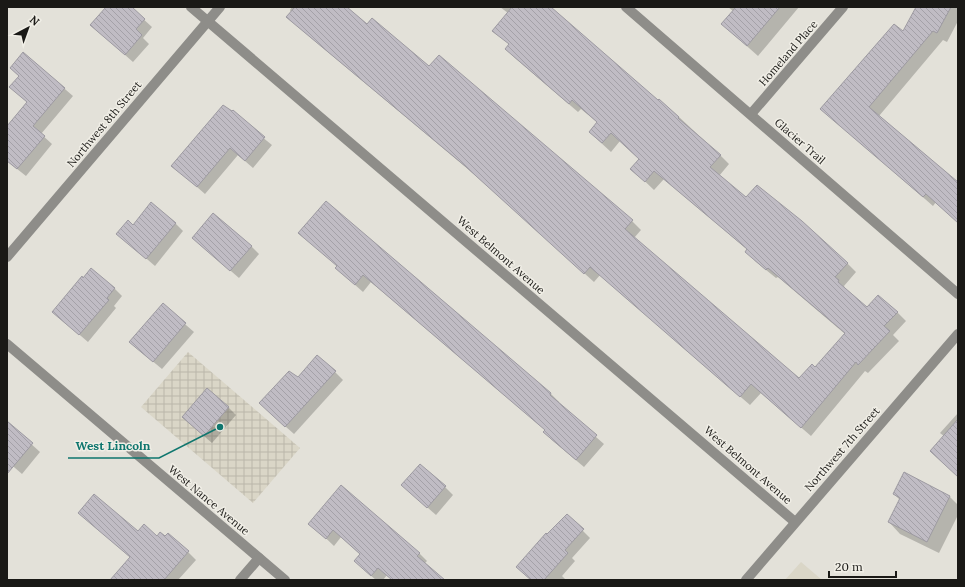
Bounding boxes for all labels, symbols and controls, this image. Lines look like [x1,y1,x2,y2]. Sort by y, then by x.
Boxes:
north arrow [8,8,48,48]
text: N [27,12,43,29]
street label: Homeland Place [756,17,820,89]
street label: Northwest 8th Street [64,77,145,170]
street label: Glacier Trail [772,115,828,167]
street label: West Belmont Avenue [454,213,548,297]
street label: Northwest 7th Street [802,403,883,494]
street label: West Belmont Avenue [701,423,795,507]
callout: West Lincoln [68,434,159,458]
text: West Lincoln [76,438,151,453]
street label: West Nance Avenue [166,462,252,538]
scale bar [829,553,896,579]
text: 20 m [835,559,863,574]

